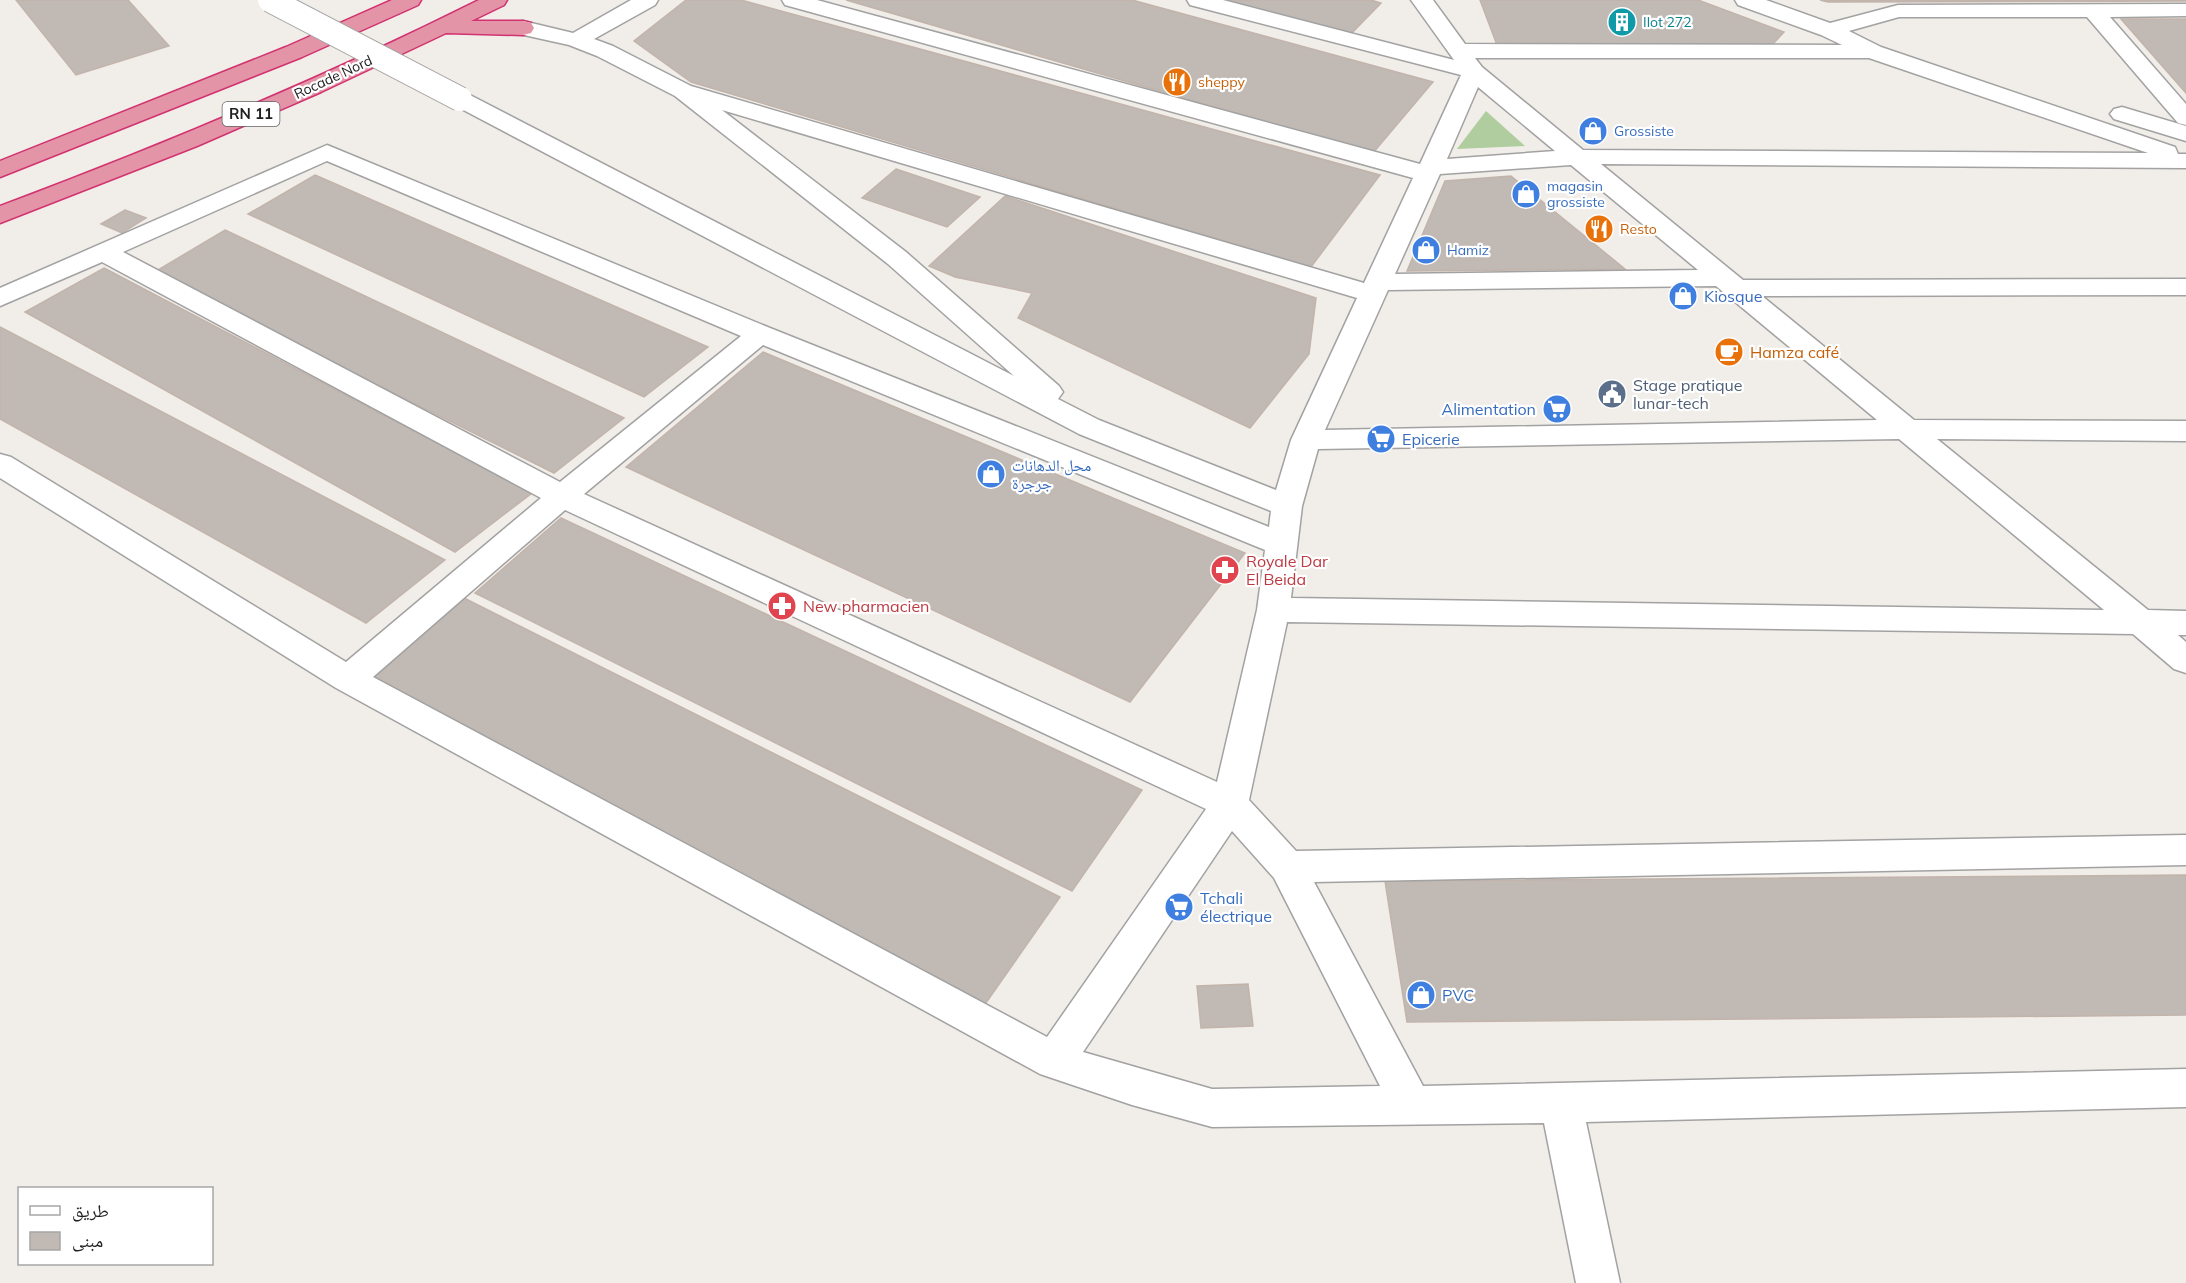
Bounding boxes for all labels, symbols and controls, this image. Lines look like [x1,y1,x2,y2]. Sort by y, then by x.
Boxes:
building icon: Ilot 272 [1606,6,1638,38]
place label: Ilot 272 [1643,13,1692,31]
street label: Rocade Nord [291,51,375,103]
restaurant icon: sheppy [1161,66,1193,98]
place label: sheppy [1198,73,1245,91]
road number: RN 11 [222,102,280,126]
shop icon: Grossiste [1577,115,1609,147]
place label: Grossiste [1614,122,1674,140]
place label: magasin grossiste [1547,177,1605,211]
shop icon: magasin grossiste [1510,178,1542,210]
restaurant icon: Resto [1583,213,1615,245]
place label: Resto [1620,220,1657,238]
shop icon: Hamiz [1410,234,1442,266]
place label: Hamiz [1447,241,1489,259]
shop icon: Kiosque [1667,280,1699,312]
place label: Kiosque [1704,286,1763,306]
cafe icon: Hamza café [1713,336,1745,368]
place label: Hamza café [1750,342,1839,362]
place label: Stage pratique lunar-tech [1633,375,1743,413]
public building icon: Stage pratique lunar-tech [1596,378,1628,410]
supermarket icon: Alimentation [1541,393,1573,425]
place label: Alimentation [1441,399,1536,419]
supermarket icon: Epicerie [1365,423,1397,455]
place label: Epicerie [1402,429,1460,449]
place label: محل الدهانات جرجرة [1012,455,1091,493]
shop icon: محل الدهانات جرجرة [975,458,1007,490]
place label: Royale Dar El Beida [1246,551,1328,589]
pharmacy icon: Royale Dar El Beida [1209,554,1241,586]
pharmacy icon: New pharmacien [766,590,798,622]
place label: New pharmacien [803,596,929,616]
place label: Tchali électrique [1200,888,1272,926]
supermarket icon: Tchali électrique [1163,891,1195,923]
shop icon: PVC [1405,979,1437,1011]
place label: PVC [1442,985,1474,1005]
legend [18,1187,213,1265]
text: طريق [72,1199,109,1222]
text: مبنى [72,1229,103,1252]

